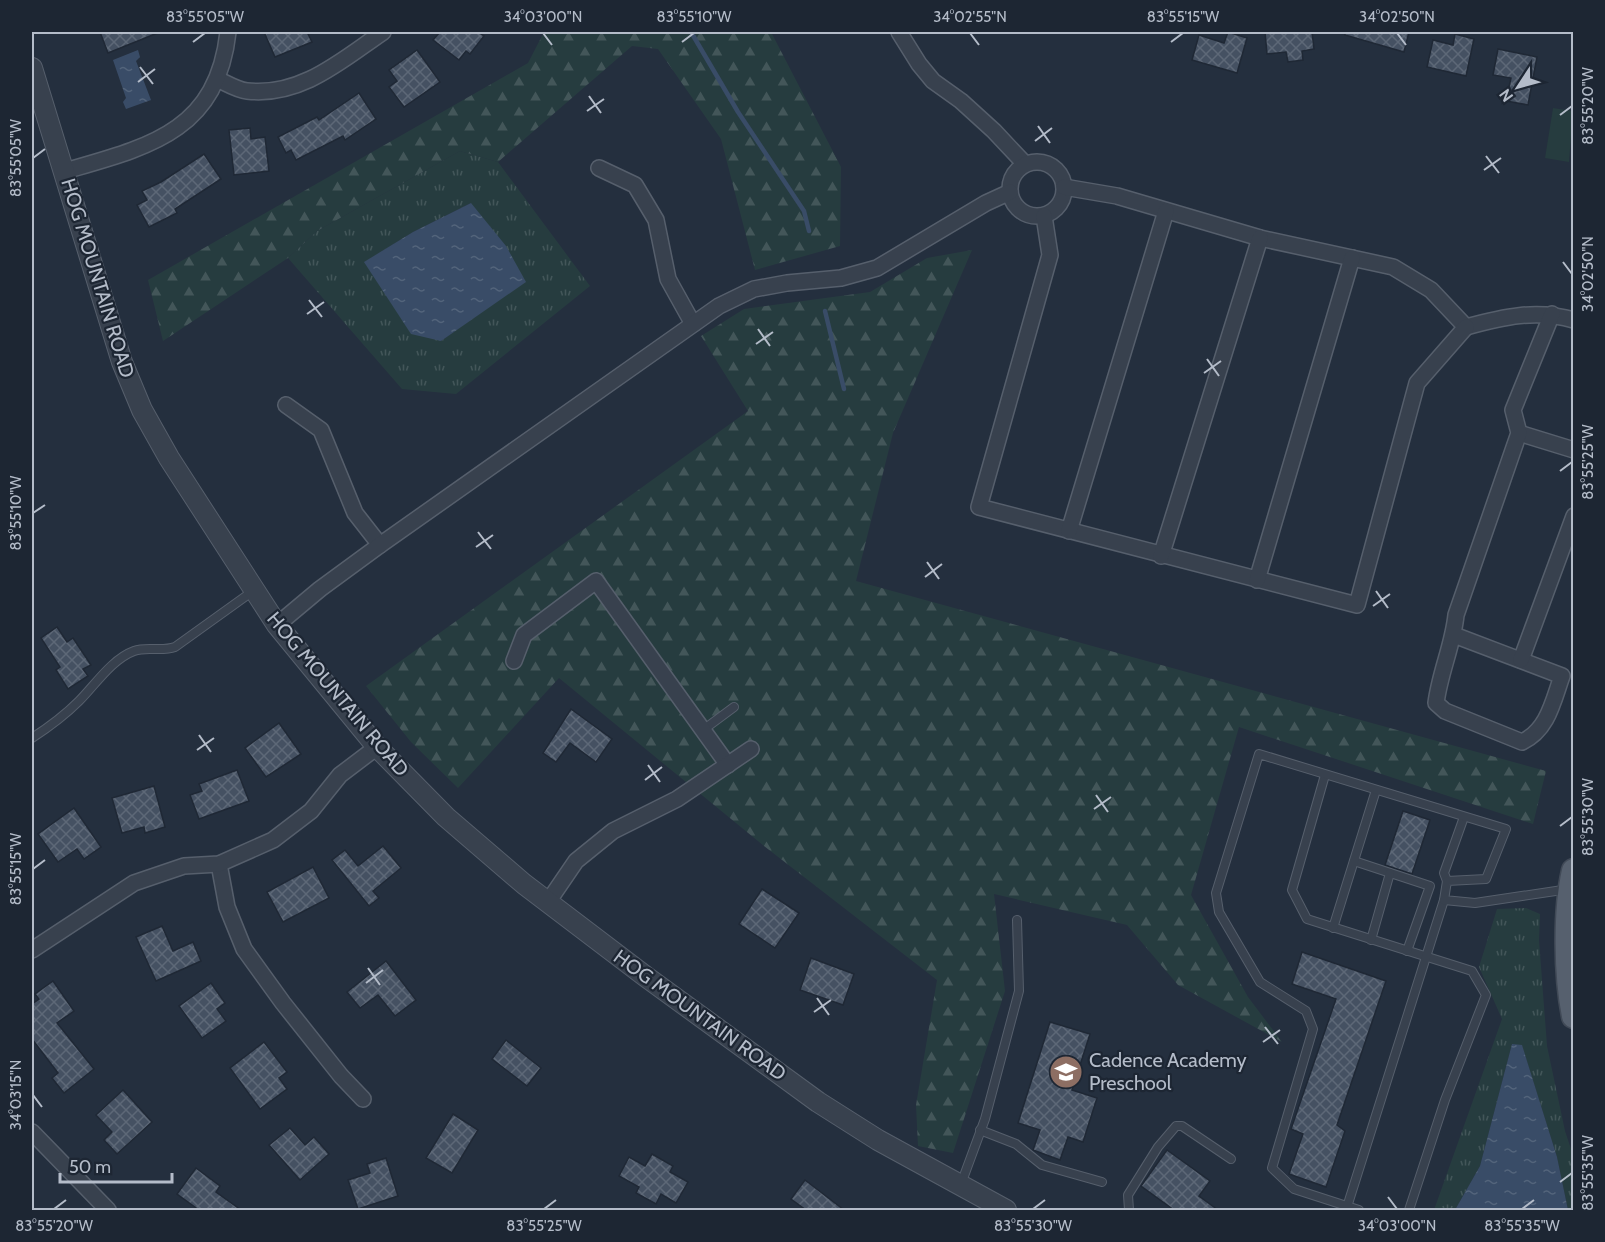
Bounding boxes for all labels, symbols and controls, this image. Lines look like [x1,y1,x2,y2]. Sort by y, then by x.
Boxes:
text: 83°55'05"W [166,8,245,26]
text: 34°03'00"N [504,8,582,26]
text: 83°55'10"W [657,8,732,26]
text: 34°02'55"N [933,8,1007,26]
text: 83°55'15"W [1147,8,1220,26]
text: 34°02'50"N [1359,8,1435,26]
north arrow [1488,57,1548,117]
text: 83°55'20"W [1579,66,1597,145]
text: N [1495,85,1517,106]
text: 83°55'05"W [7,118,25,197]
street label: HOG MOUNTAIN ROAD [56,175,140,381]
text: 34°02'50"N [1579,236,1597,312]
text: 83°55'25"W [1579,424,1597,500]
text: 83°55'10"W [7,475,25,550]
street label: HOG MOUNTAIN ROAD [262,607,414,781]
text: 83°55'30"W [1579,777,1597,856]
text: 83°55'15"W [7,832,25,905]
street label: HOG MOUNTAIN ROAD [609,944,791,1086]
place label: Cadence Academy Preschool [1089,1048,1247,1095]
school or university icon: Cadence Academy Preschool [1048,1054,1084,1090]
text: 34°03'15"N [7,1060,25,1130]
text: 83°55'35"W [1579,1134,1597,1211]
scale bar [60,1146,172,1184]
text: 50 m [69,1156,111,1178]
text: 83°55'20"W [15,1217,94,1235]
text: 83°55'25"W [506,1217,582,1235]
text: 83°55'30"W [994,1217,1073,1235]
text: 34°03'00"N [1358,1217,1436,1235]
text: 83°55'35"W [1484,1217,1561,1235]

